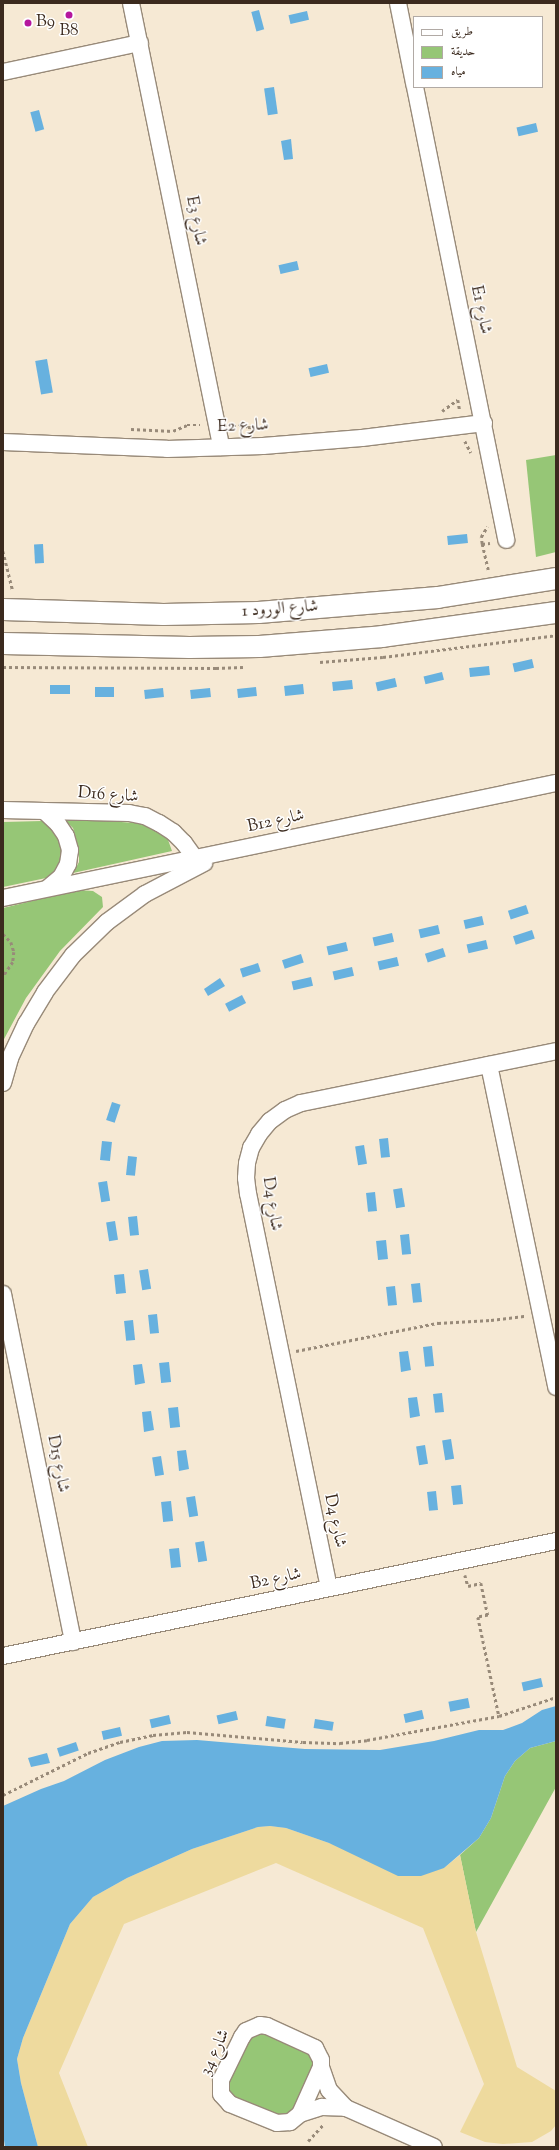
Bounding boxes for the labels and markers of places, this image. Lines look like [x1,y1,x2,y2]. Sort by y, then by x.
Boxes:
marker: B8 [64,10,74,20]
place label: B9 [36,13,55,33]
marker: B9 [23,18,33,28]
place label: B8 [59,22,79,42]

